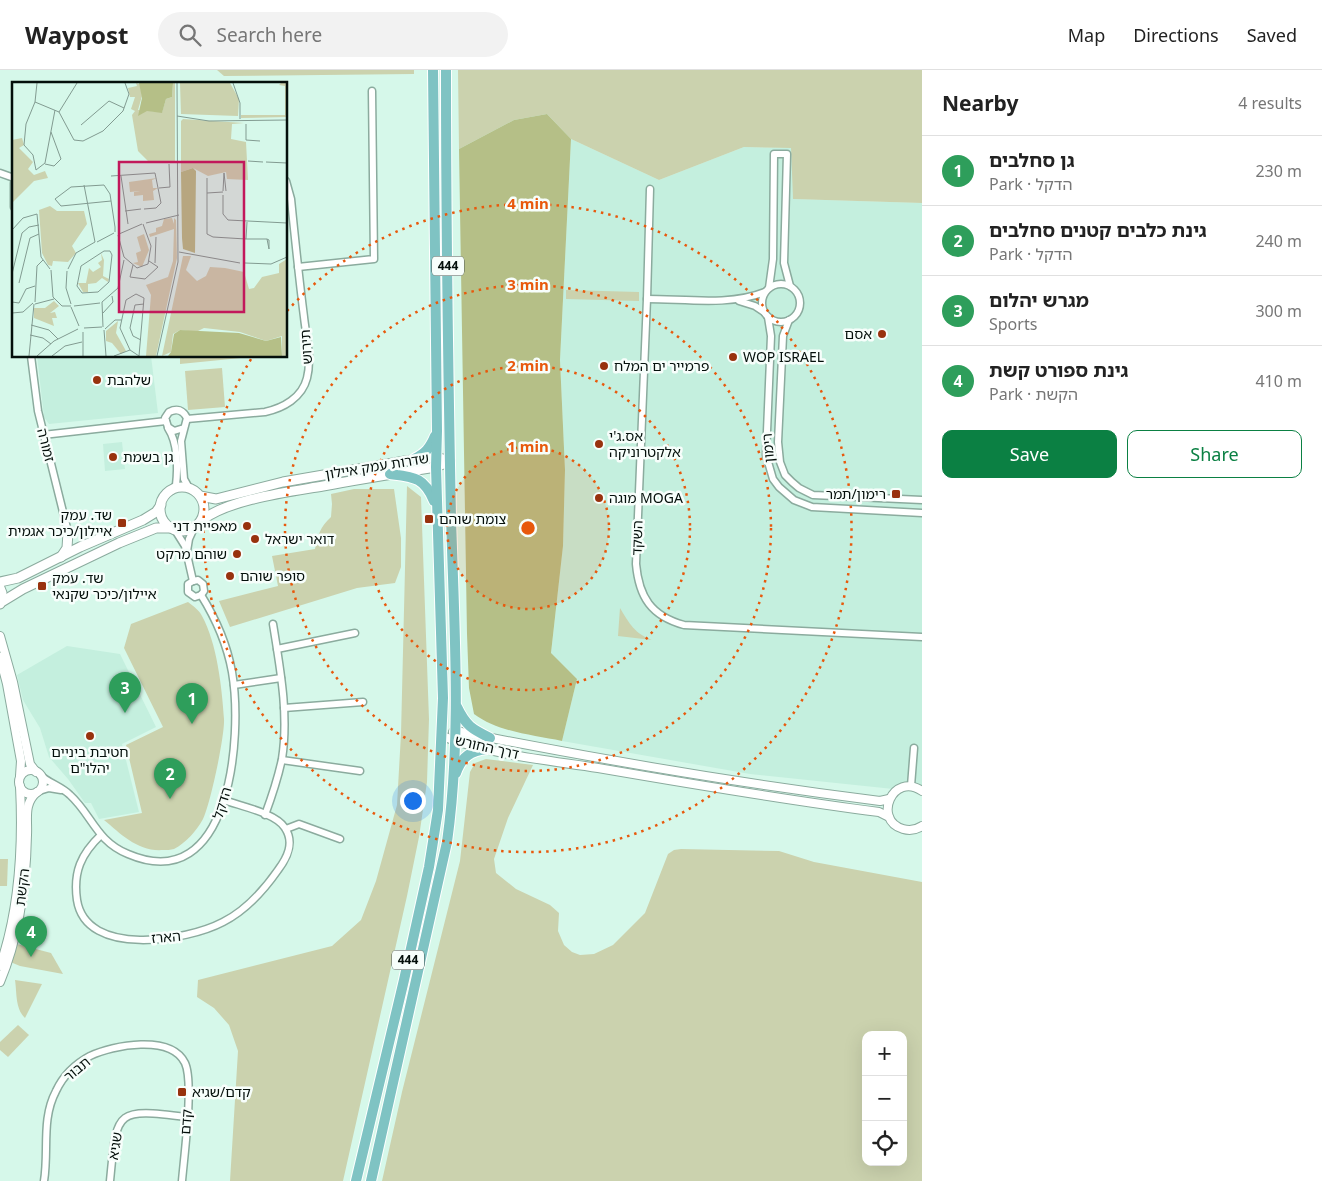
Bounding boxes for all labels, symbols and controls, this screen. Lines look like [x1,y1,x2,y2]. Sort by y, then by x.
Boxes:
search box [158,12,508,57]
text: Waypost [25,18,128,51]
icon: search [176,21,204,49]
text: Search here [216,22,322,48]
text: Map [1068,23,1105,47]
text: Directions [1133,23,1219,47]
text: Saved [1247,23,1297,47]
inset map [12,82,288,358]
text: Nearby [942,89,1018,117]
text: 4 results [1238,92,1302,114]
text: גן סחלבים [989,147,1075,173]
text: 1 [953,160,963,182]
text: 230 m [1255,160,1302,182]
text: Park · הדקל [989,173,1073,195]
text: 4 min [507,193,549,213]
text: גינת כלבים קטנים סחלבים [989,217,1207,243]
text: 2 [953,230,963,252]
text: 240 m [1255,230,1302,252]
text: Park · הדקל [989,243,1073,265]
road number: 444 [432,257,464,276]
text: 3 min [507,274,549,294]
text: מגרש יהלום [989,287,1089,313]
text: 3 [953,300,963,322]
text: 300 m [1255,300,1302,322]
text: Sports [989,313,1037,335]
place label: אסם [845,324,872,343]
marker: אסם [876,328,888,340]
street label: תירוש [295,329,316,365]
place label: WOP ISRAEL [743,347,824,366]
marker: WOP ISRAEL [727,351,739,363]
text: 2 min [507,355,549,375]
place label: פרמייר ים המלח [614,356,709,375]
text: גינת ספורט קשת [989,357,1128,383]
marker: פרמייר ים המלח [598,360,610,372]
place label: שלהבת [107,370,151,389]
text: 4 [953,370,963,392]
text: 410 m [1255,370,1302,392]
marker: שלהבת [91,374,103,386]
text: Park · הקשת [989,383,1078,405]
street label: זמורה [33,426,60,464]
place label: אס.ג'י אלקטרוניקה [609,426,681,461]
button: Save [942,430,1117,478]
button: Share [1127,430,1302,478]
street label: רימון [757,433,778,464]
text: 1 min [507,436,549,456]
marker: אס.ג'י אלקטרוניקה [593,438,605,450]
place label: גן בשמת [123,447,174,466]
street label: שדרות עמק איילון [324,448,430,483]
marker: גן בשמת [107,451,119,463]
place label: רימון/תמר [826,484,886,503]
place label: מוגה MOGA [609,488,683,507]
marker: רימון/תמר [890,488,902,500]
marker: מוגה MOGA [593,492,605,504]
place label: שד. עמק איילון/כיכר אגמית [8,505,112,540]
place label: צומת שוהם [439,509,506,528]
marker: צומת שוהם [423,513,435,525]
place label: מאפיית דני [173,516,237,535]
marker: שד. עמק איילון/כיכר אגמית [116,517,128,529]
centre of rings [519,519,537,537]
marker: מאפיית דני [241,520,253,532]
street label: השקד [626,520,647,556]
place label: דואר ישראל [265,529,335,548]
marker: דואר ישראל [249,533,261,545]
place label: שוהם מרקט [156,544,227,563]
marker: שוהם מרקט [231,548,243,560]
place label: סופר שוהם [240,566,305,585]
place label: שד. עמק איילון/כיכר שקנאי [52,568,157,603]
marker: סופר שוהם [224,570,236,582]
marker: שד. עמק איילון/כיכר שקנאי [36,580,48,592]
pin: 3 [109,672,141,713]
pin: 1 [176,683,208,724]
marker: חטיבת ביניים יהלו"ם [84,730,96,742]
street label: דרך החורש [453,730,521,763]
place label: חטיבת ביניים יהלו"ם [51,742,129,777]
pin: 2 [154,758,186,799]
street label: הדקל [208,785,235,821]
your location [400,788,426,814]
street label: הקשת [10,867,33,907]
pin: 4 [15,916,47,957]
street label: הארז [150,926,182,947]
road number: 444 [392,950,424,970]
map controls [862,1031,907,1166]
button: + [862,1031,907,1076]
street label: תבור [59,1052,94,1085]
button: − [862,1076,907,1121]
place label: קדם/שגיא [192,1082,251,1101]
marker: קדם/שגיא [176,1086,188,1098]
street label: קדם [175,1108,196,1135]
button: locate [862,1121,907,1166]
street label: שגיא [103,1131,126,1161]

